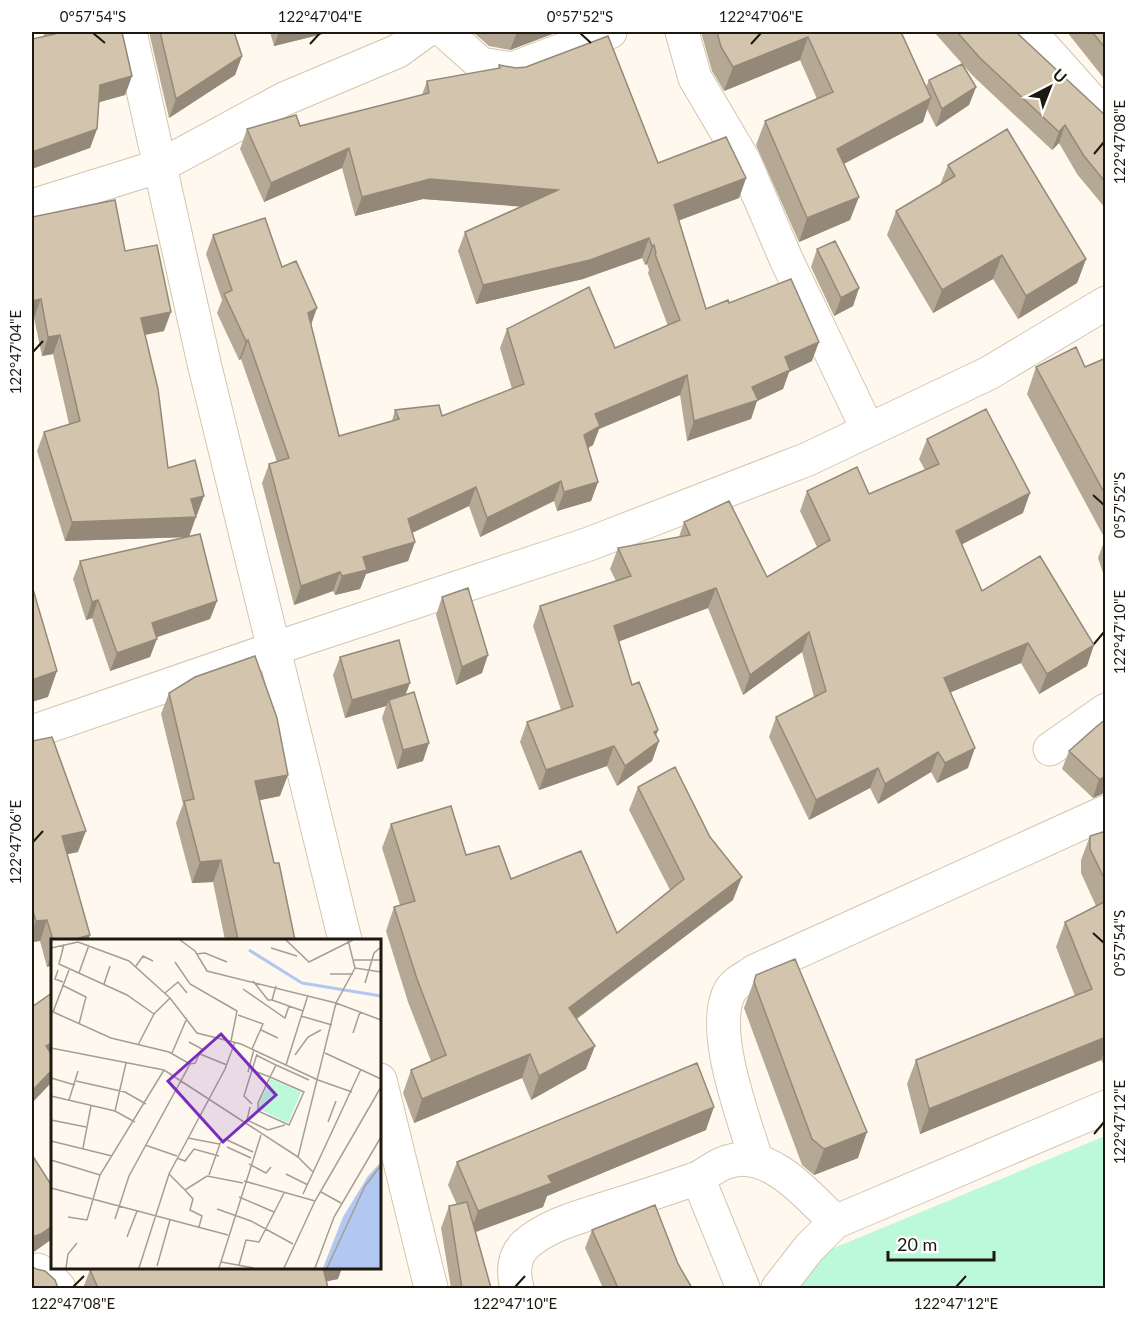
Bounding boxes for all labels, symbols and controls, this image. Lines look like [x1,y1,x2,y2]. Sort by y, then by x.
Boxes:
text: 0°57'54"S [60,7,126,25]
text: 122°47'04"E [278,7,362,25]
text: 0°57'52"S [547,7,613,25]
text: 122°47'06"E [719,7,803,25]
north arrow [1020,57,1080,117]
text: U [1050,64,1071,87]
text: 122°47'08"E [1110,100,1128,184]
text: 122°47'04"E [6,310,24,394]
text: 0°57'52"S [1110,472,1128,538]
text: 122°47'10"E [1110,590,1128,674]
text: 122°47'06"E [6,800,24,884]
text: 0°57'54"S [1110,910,1128,976]
inset map [51,939,381,1269]
text: 122°47'12"E [1110,1080,1128,1164]
scale bar [888,1224,994,1262]
text: 20 m [897,1233,937,1255]
text: 122°47'08"E [31,1294,115,1312]
text: 122°47'10"E [473,1294,557,1312]
text: 122°47'12"E [914,1294,998,1312]

